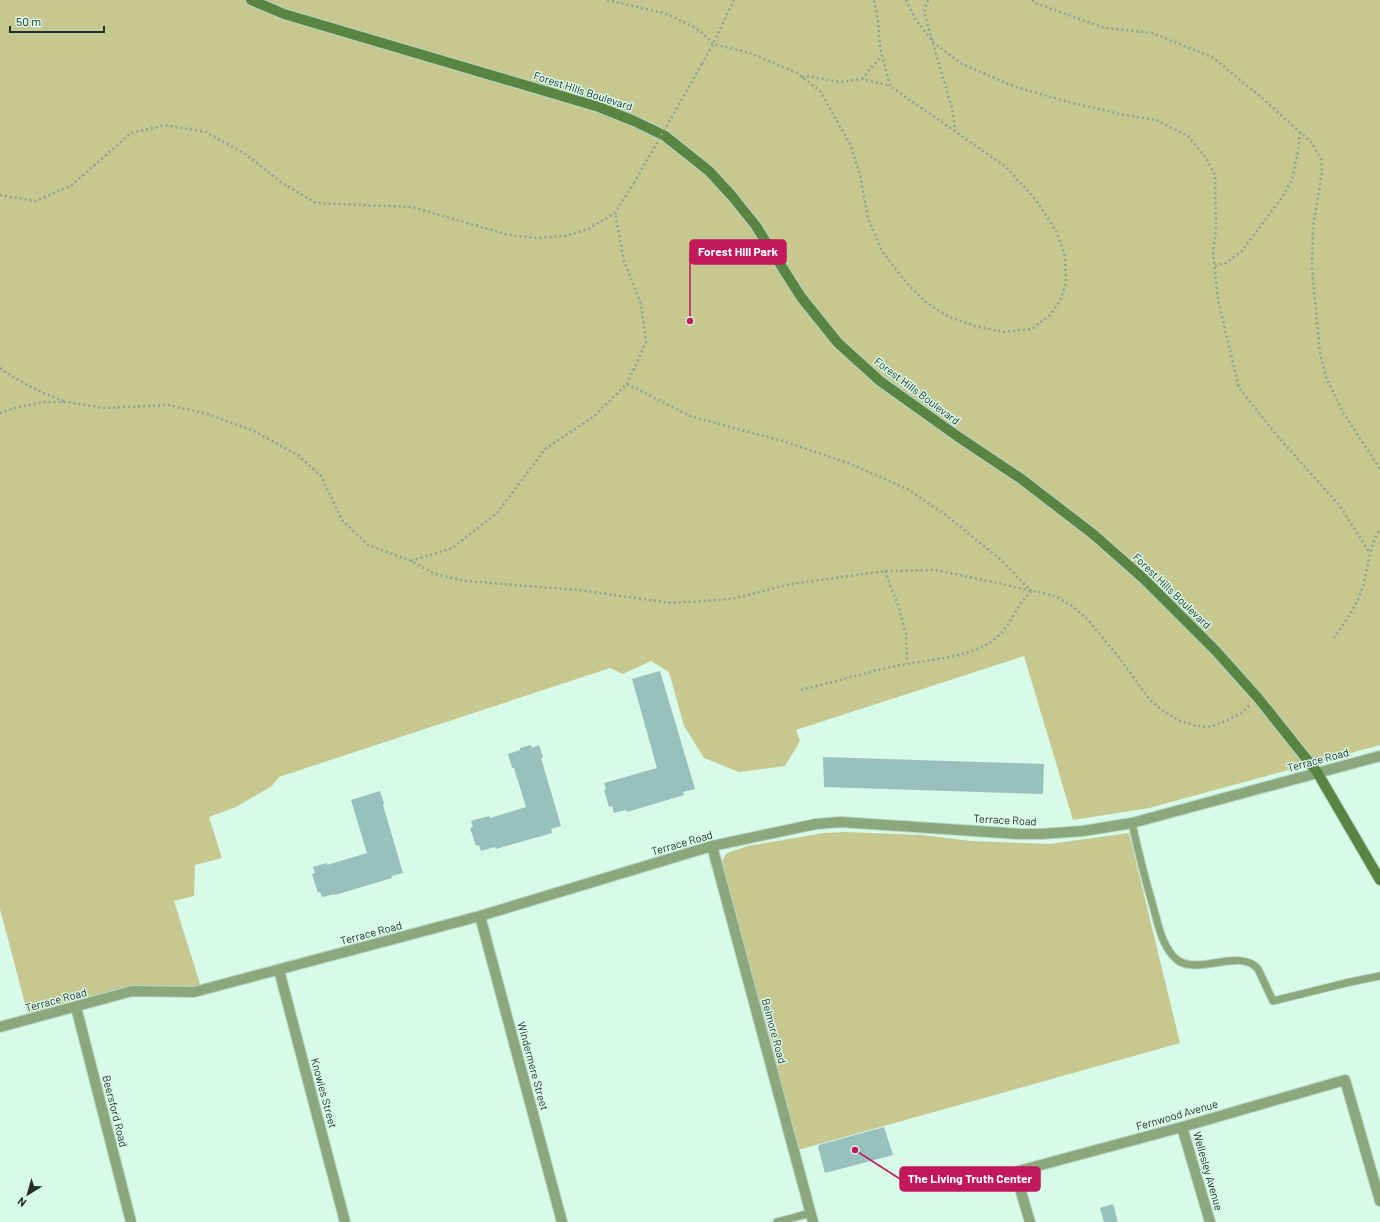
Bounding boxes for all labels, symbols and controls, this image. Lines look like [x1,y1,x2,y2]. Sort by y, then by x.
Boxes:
scale bar [10,8,104,34]
text: 50 m [16,14,41,28]
street label: Forest Hills Boulevard [532,68,634,113]
callout: Forest Hill Park [690,240,786,264]
text: Forest Hill Park [698,244,779,258]
street label: Forest Hills Boulevard [872,354,962,427]
street label: Forest Hills Boulevard [1131,550,1214,631]
street label: Terrace Road [1286,745,1350,774]
street label: Terrace Road [973,811,1037,828]
street label: Terrace Road [650,828,714,857]
street label: Terrace Road [339,918,403,947]
street label: Terrace Road [24,985,88,1014]
street label: Belmore Road [760,997,789,1065]
street label: Windermere Street [515,1020,552,1112]
street label: Knowles Street [309,1056,340,1129]
street label: Beersford Road [100,1074,131,1148]
street label: Fernwood Avenue [1135,1097,1219,1132]
street label: Wellesley Avenue [1191,1130,1226,1212]
callout: The Living Truth Center [900,1167,1040,1191]
text: The Living Truth Center [908,1171,1033,1185]
north arrow [8,1174,48,1214]
text: N [15,1195,29,1210]

